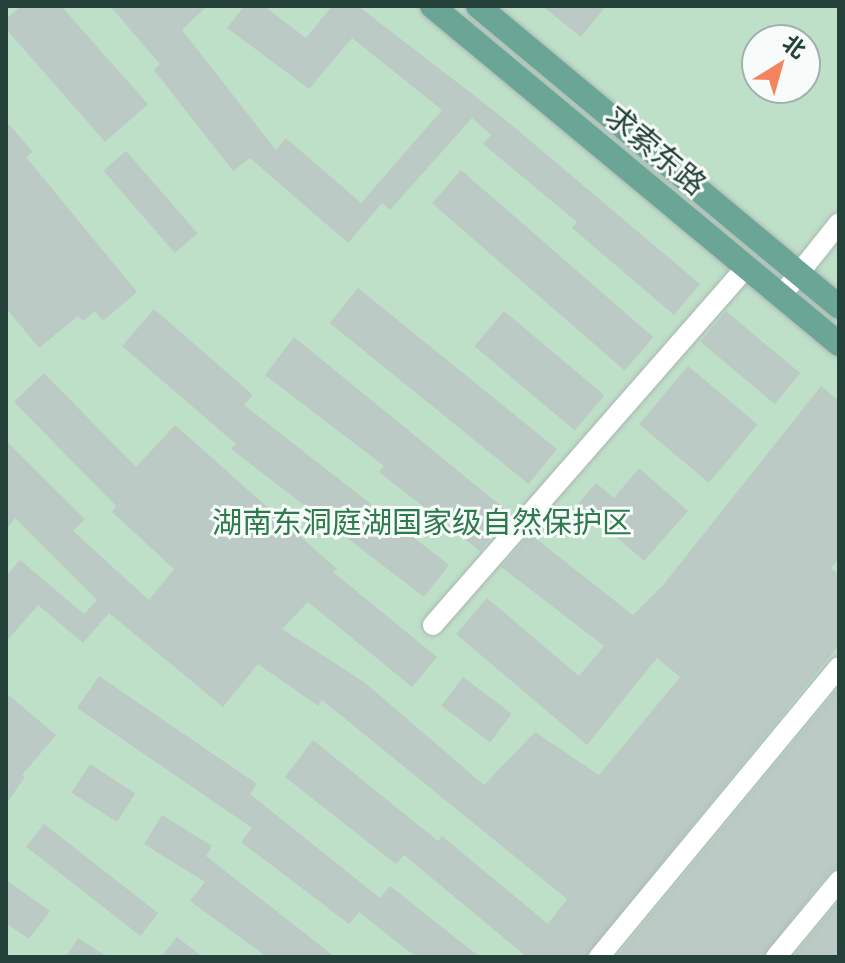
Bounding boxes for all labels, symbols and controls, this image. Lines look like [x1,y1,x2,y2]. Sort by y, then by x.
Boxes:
north arrow [741,24,821,104]
text: 北 [777,29,811,64]
street label: 求索东路 [598,98,714,202]
park label: 湖南东洞庭湖国家级自然保护区 [212,504,632,540]

